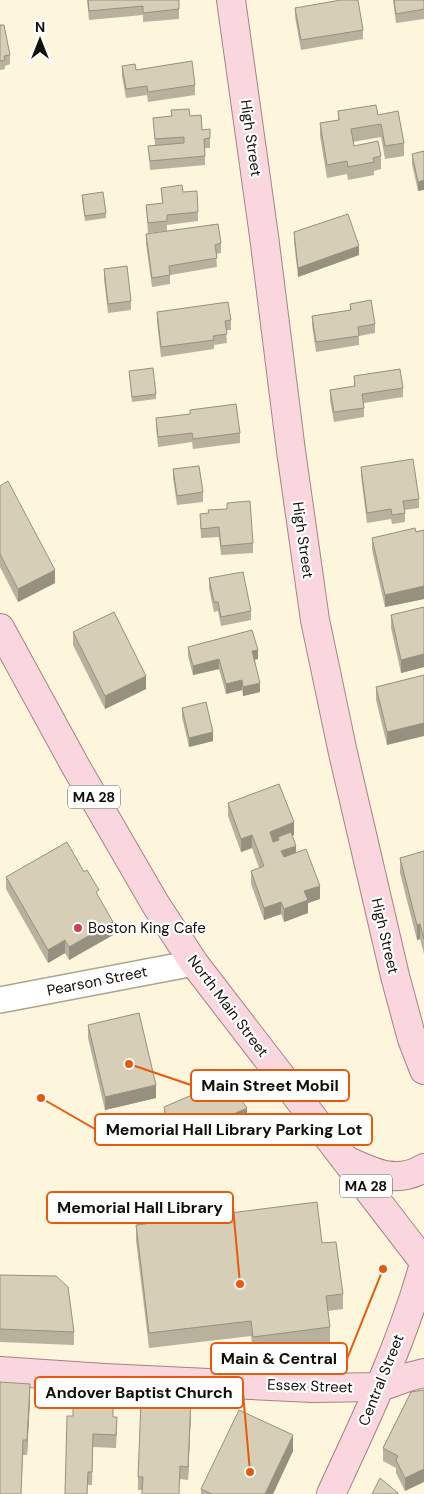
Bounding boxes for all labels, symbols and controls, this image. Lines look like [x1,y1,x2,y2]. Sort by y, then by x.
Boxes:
north arrow [15,15,65,65]
text: N [35,18,45,36]
street label: High Street [236,98,266,178]
street label: High Street [288,500,318,580]
road number: MA 28 [68,786,120,809]
street label: High Street [367,896,403,976]
place label: Boston King Cafe [88,918,206,938]
marker: Boston King Cafe [72,922,84,934]
street label: North Main Street [183,951,273,1061]
street label: Pearson Street [45,961,149,1001]
callout: Main Street Mobil [191,1070,349,1101]
text: Main Street Mobil [201,1075,339,1096]
callout: Memorial Hall Library Parking Lot [95,1114,372,1145]
text: Memorial Hall Library Parking Lot [106,1119,362,1140]
road number: MA 28 [340,1174,392,1198]
callout: Memorial Hall Library [47,1192,233,1223]
text: Memorial Hall Library [57,1197,223,1218]
street label: Central Street [353,1331,409,1429]
callout: Main & Central [211,1343,347,1374]
text: Main & Central [221,1348,337,1369]
street label: Essex Street [267,1375,353,1397]
callout: Andover Baptist Church [35,1377,243,1408]
text: Andover Baptist Church [45,1382,233,1403]

